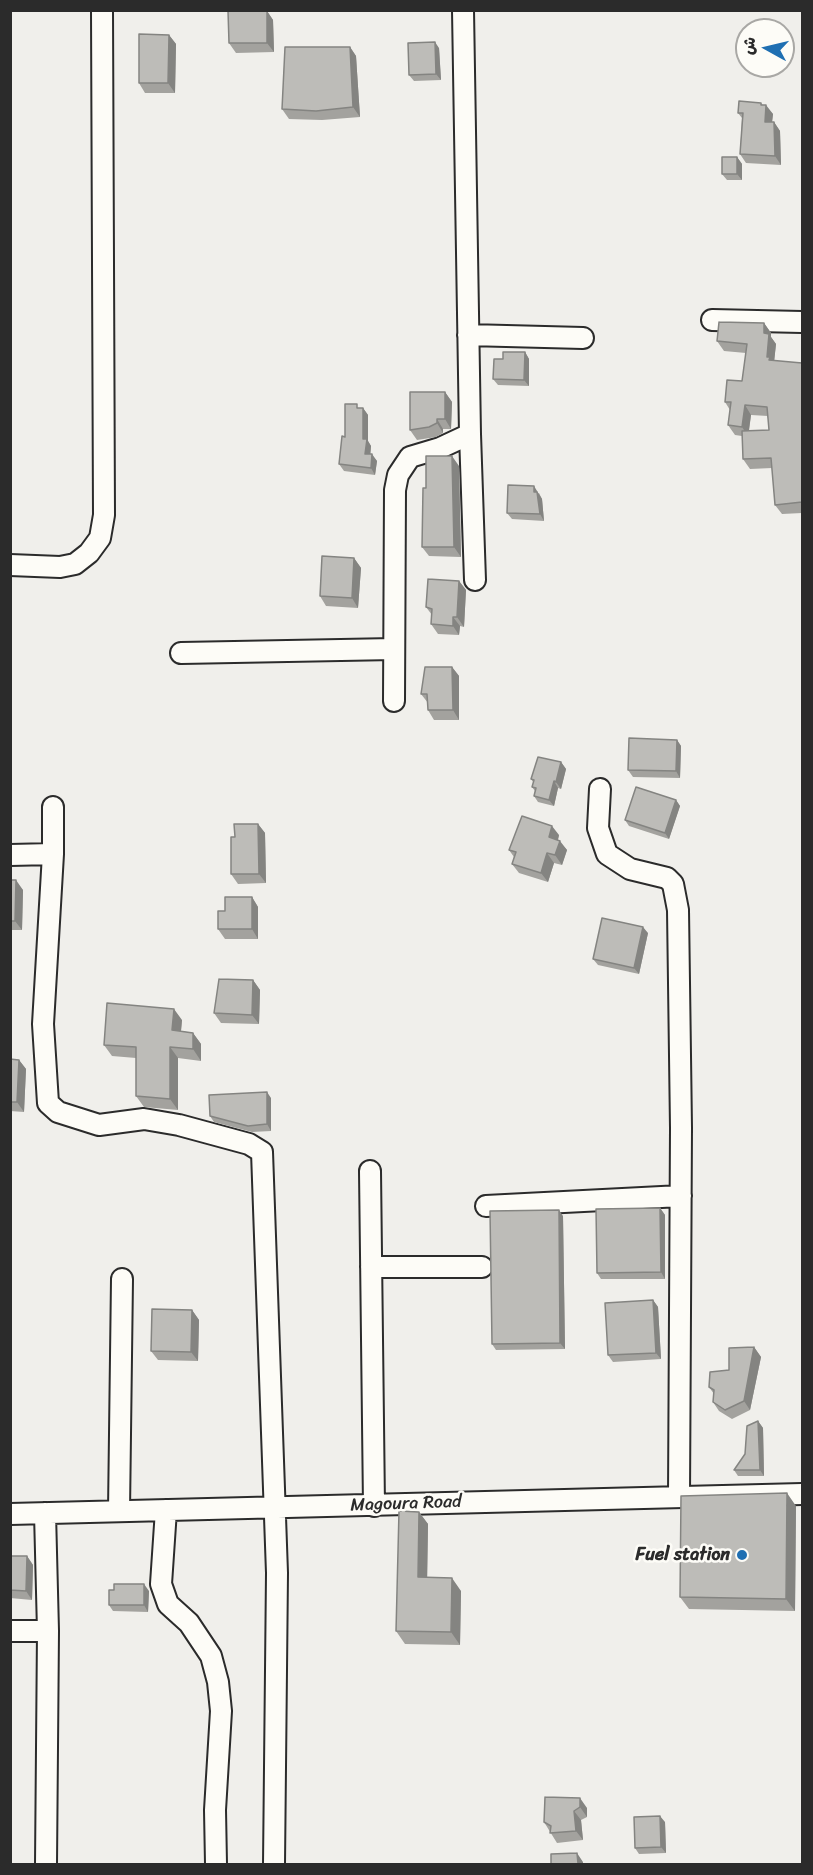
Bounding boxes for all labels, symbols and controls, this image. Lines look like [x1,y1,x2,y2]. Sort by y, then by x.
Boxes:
north arrow [735,18,795,78]
text: ش [733,35,764,56]
street label: Magoura Road [350,1491,462,1517]
place label: Fuel station [635,1544,730,1566]
marker: Fuel station [735,1548,749,1562]

